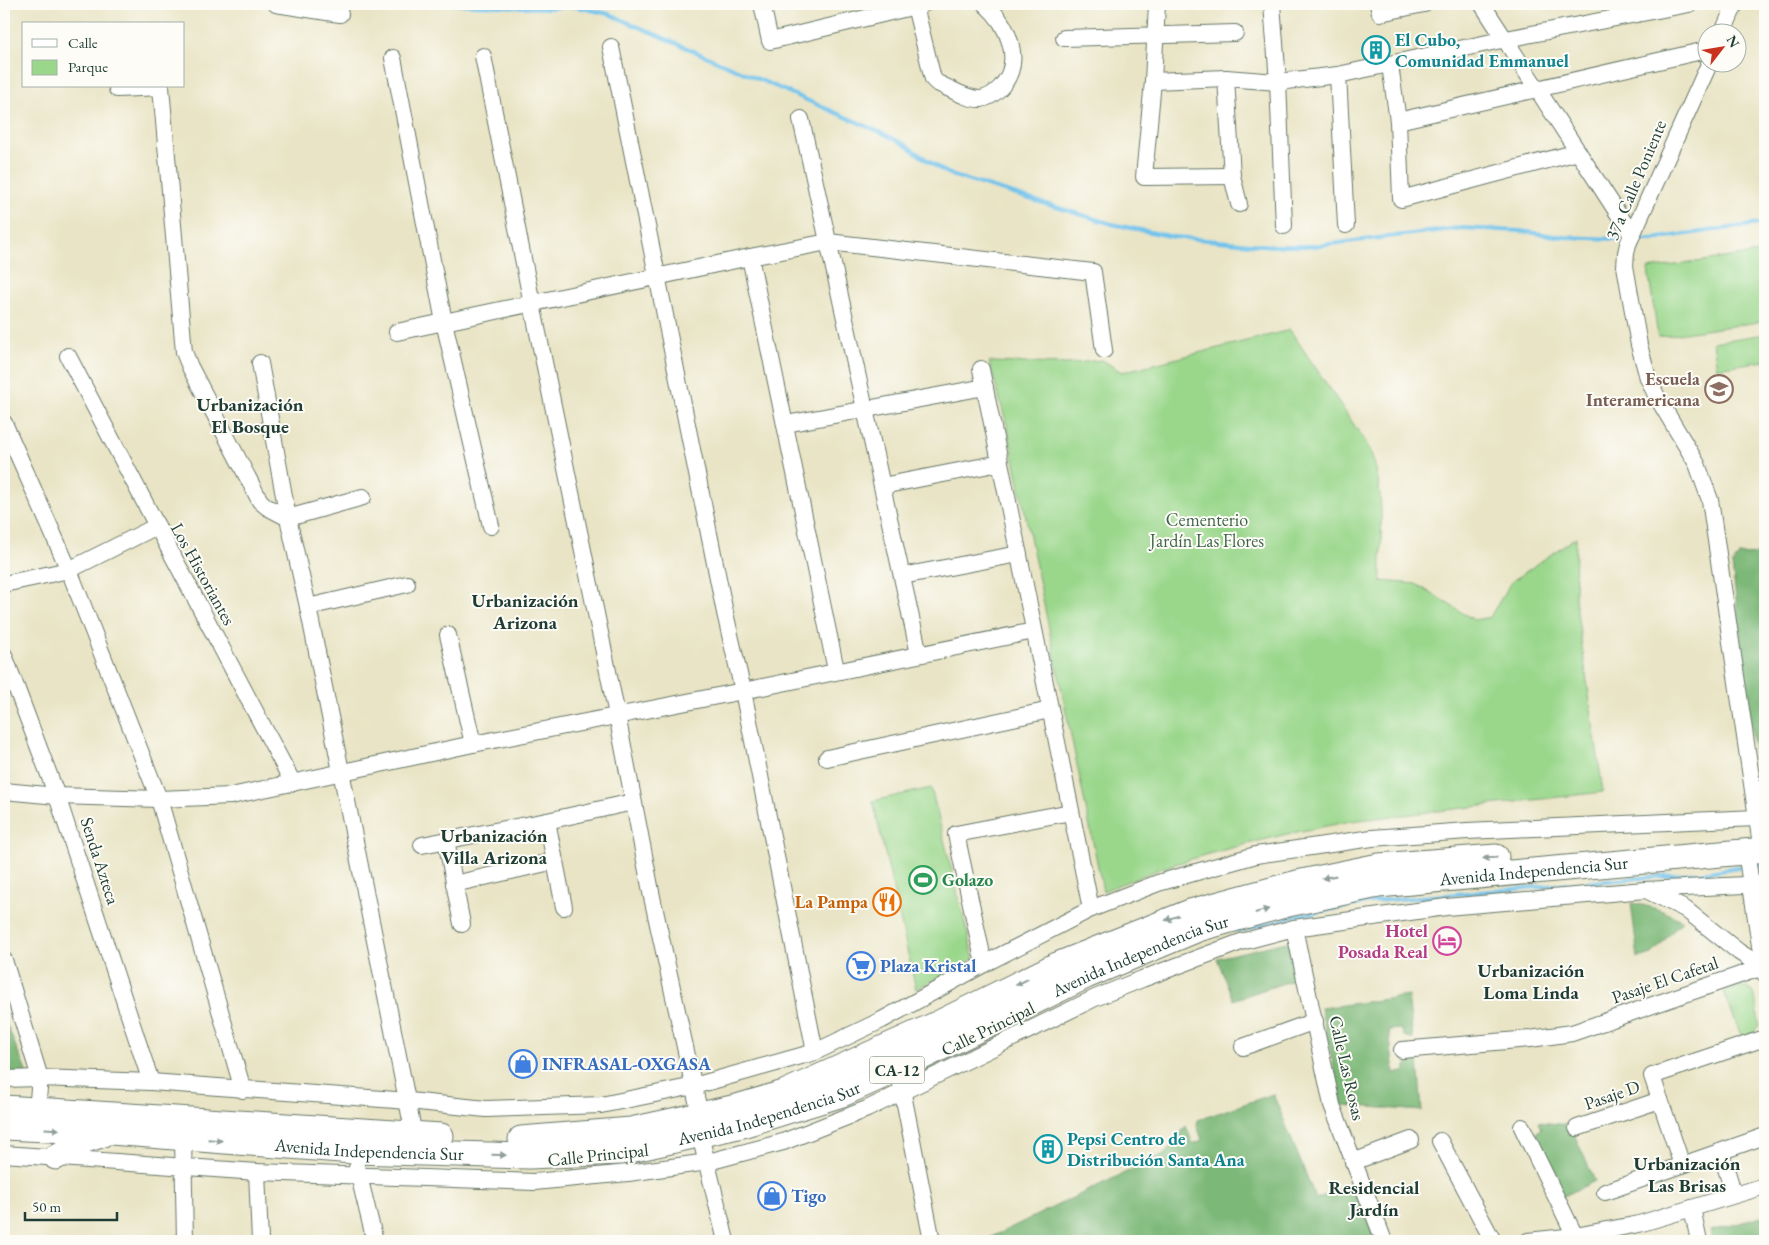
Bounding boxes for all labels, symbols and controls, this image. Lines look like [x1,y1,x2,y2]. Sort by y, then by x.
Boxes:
legend [22,22,185,88]
north arrow [1696,22,1746,72]
place label: El Cubo, Comunidad Emmanuel [1395,28,1569,72]
text: N [1723,32,1744,51]
text: Calle [68,33,98,52]
building icon: El Cubo, Comunidad Emmanuel [1361,35,1391,65]
text: Parque [68,57,108,76]
street label: 37a Calle Poniente [1600,116,1671,243]
place label: Escuela Interamericana [1586,367,1700,411]
school or university icon: Escuela Interamericana [1704,374,1734,404]
district label: Urbanización El Bosque [196,392,304,439]
park label: Cementerio Jardín Las Flores [1148,508,1264,552]
street label: Los Historiantes [166,518,241,629]
district label: Urbanización Arizona [471,588,579,635]
street label: Senda Azteca [76,814,126,908]
district label: Urbanización Villa Arizona [440,823,548,870]
street label: Avenida Independencia Sur [1437,850,1629,890]
one-way arrow [1481,854,1497,862]
sports icon: Golazo [908,865,938,895]
place label: Golazo [942,868,993,891]
one-way arrow [1320,873,1336,881]
restaurant icon: La Pampa [872,887,902,917]
place label: La Pampa [795,890,868,913]
one-way arrow [1255,907,1270,915]
street label: Avenida Independencia Sur [1047,909,1231,1002]
one-way arrow [1164,915,1179,922]
place label: Hotel Posada Real [1338,919,1428,963]
hotel icon: Hotel Posada Real [1432,926,1462,956]
supermarket icon: Plaza Kristal [846,951,876,981]
street label: Pasaje El Cafetal [1609,951,1721,1009]
place label: Plaza Kristal [880,954,976,977]
district label: Urbanización Loma Linda [1477,958,1585,1005]
one-way arrow [1015,978,1029,986]
street label: Calle Principal [937,996,1038,1061]
street label: Calle Las Rosas [1324,1013,1371,1123]
shop icon: INFRASAL-OXGASA [508,1049,538,1079]
place label: INFRASAL-OXGASA [542,1052,712,1075]
road number: CA-12 [870,1056,924,1084]
street label: Pasaje D [1581,1074,1643,1115]
street label: Avenida Independencia Sur [674,1075,864,1150]
one-way arrow [45,1125,61,1133]
place label: Pepsi Centro de Distribución Santa Ana [1067,1127,1245,1171]
street label: Avenida Independencia Sur [273,1133,464,1165]
building icon: Pepsi Centro de Distribución Santa Ana [1033,1134,1063,1164]
one-way arrow [207,1137,223,1145]
street label: Calle Principal [546,1138,650,1171]
one-way arrow [491,1151,507,1159]
district label: Urbanización Las Brisas [1633,1151,1741,1198]
district label: Residencial Jardín [1329,1175,1420,1222]
shop icon: Tigo [757,1181,787,1211]
place label: Tigo [791,1184,826,1207]
scale bar [25,1190,118,1222]
text: 50 m [32,1197,61,1216]

